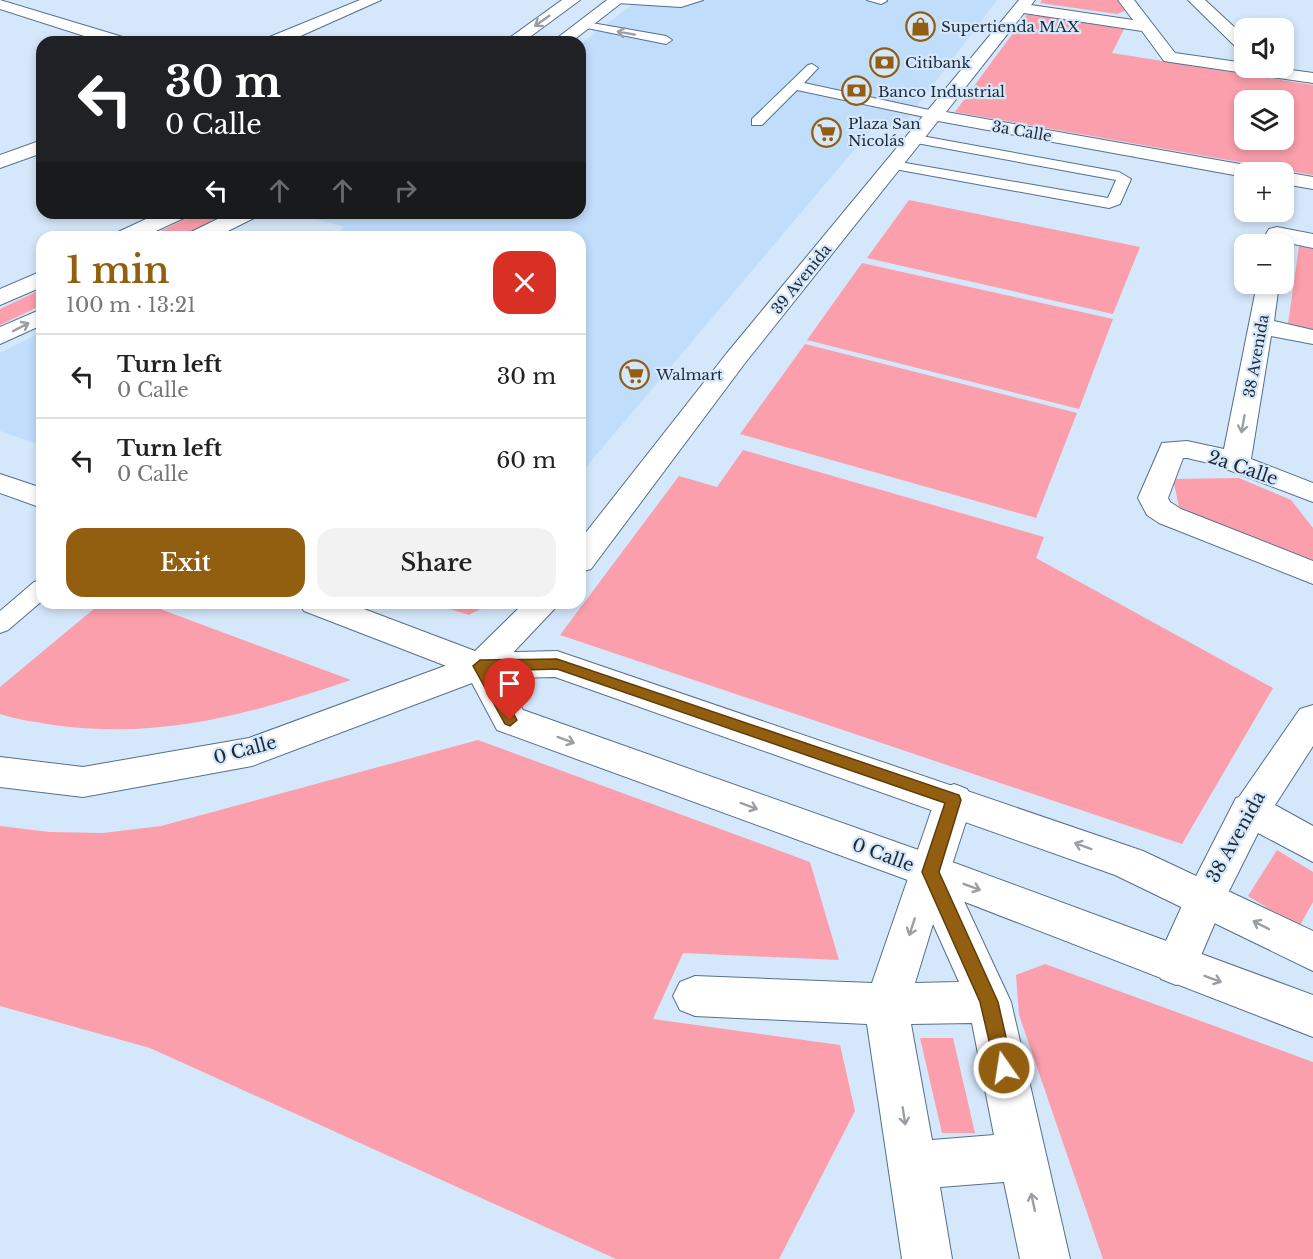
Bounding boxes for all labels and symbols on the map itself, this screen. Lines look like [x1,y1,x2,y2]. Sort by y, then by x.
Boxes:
shop icon: Supertienda MAX [904,10,936,42]
one-way arrow [534,15,551,27]
place label: Supertienda MAX [941,17,1080,36]
one-way arrow [617,27,636,38]
bank icon: Citibank [868,46,900,78]
place label: Citibank [905,53,971,72]
bank icon: Banco Industrial [841,75,873,107]
place label: Banco Industrial [878,82,1005,101]
place label: Plaza San Nicolás [848,114,921,150]
supermarket icon: Plaza San Nicolás [811,116,843,148]
street label: 3a Calle [991,116,1053,146]
street label: 39 Avenida [767,240,835,318]
street label: 38 Avenida [1239,312,1273,399]
one-way arrow [12,320,30,332]
supermarket icon: Walmart [619,358,651,390]
place label: Walmart [655,365,723,384]
one-way arrow [1238,413,1249,433]
street label: 2a Calle [1205,446,1281,490]
pin [484,658,535,720]
street label: 0 Calle [211,731,279,769]
one-way arrow [556,735,575,746]
street label: 38 Avenida [1202,788,1270,886]
one-way arrow [740,802,758,813]
street label: 0 Calle [849,834,917,876]
one-way arrow [1074,840,1093,851]
one-way arrow [962,883,981,894]
one-way arrow [906,917,917,936]
one-way arrow [1252,919,1270,931]
one-way arrow [1203,974,1222,985]
position arrow [972,1036,1036,1100]
one-way arrow [899,1106,910,1126]
one-way arrow [1027,1193,1038,1212]

